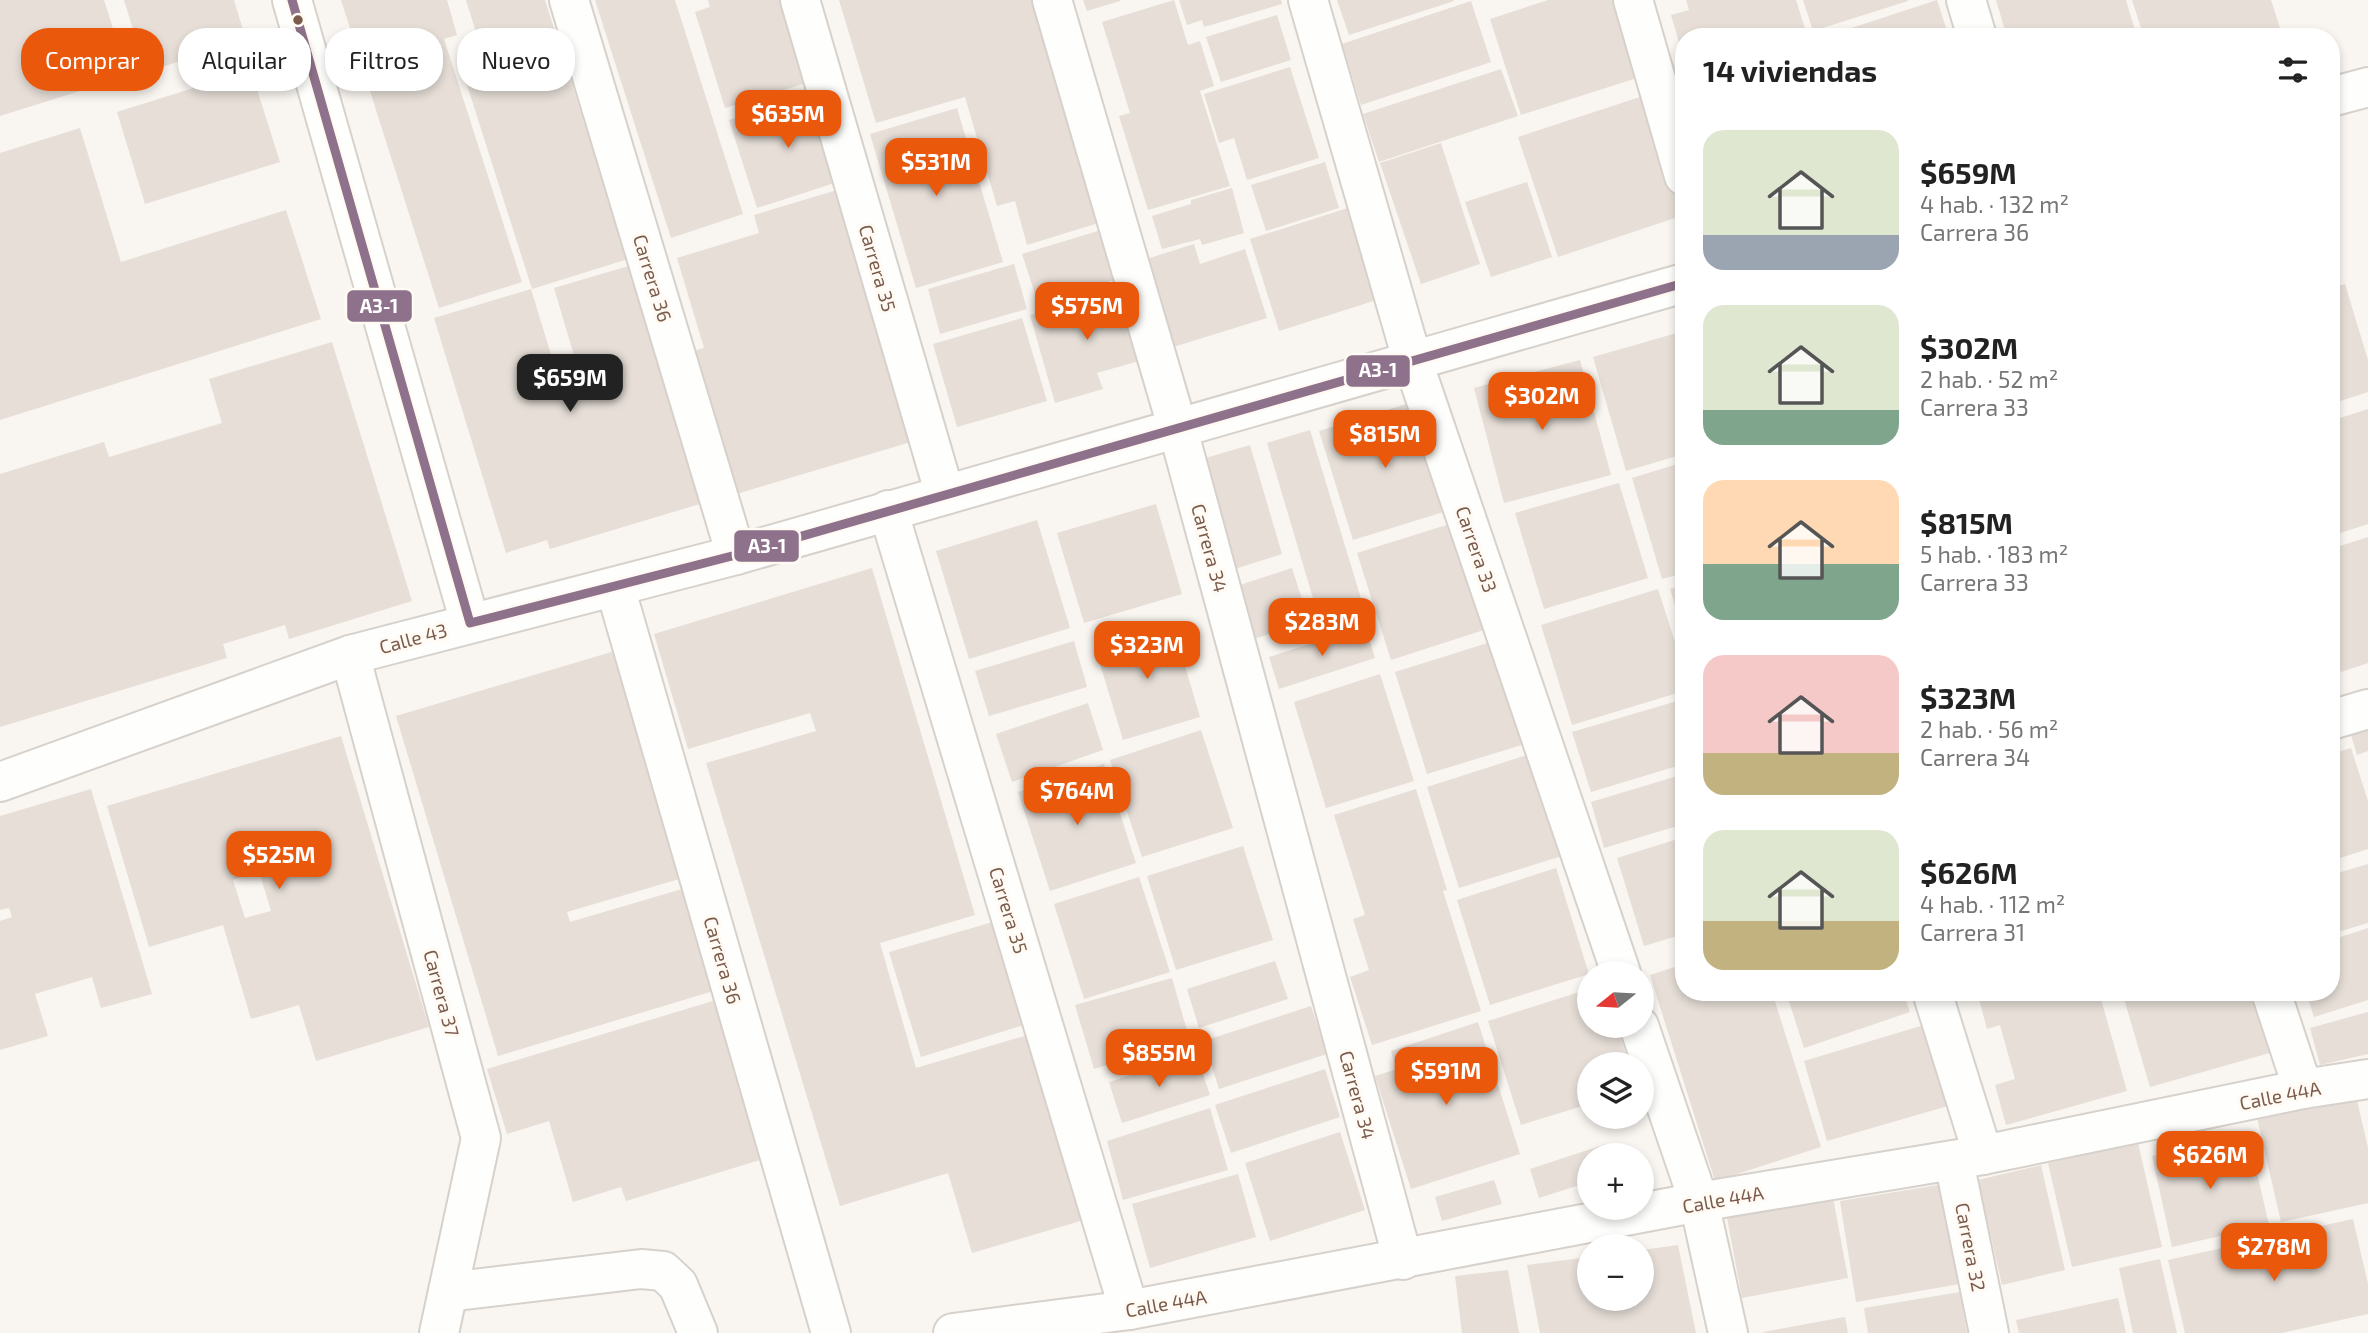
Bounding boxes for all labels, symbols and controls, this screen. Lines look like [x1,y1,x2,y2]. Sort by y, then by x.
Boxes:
unlabelled marker [291,13,305,27]
chip: Comprar [21,28,164,91]
chip: Alquilar [178,28,311,91]
chip: Filtros [325,28,443,91]
chip: Nuevo [457,28,575,91]
icon: filters [2274,51,2312,89]
text: 14 viviendas [1703,52,1877,88]
pin: $635M [739,90,837,150]
text: $635M [751,99,825,127]
pin: $531M [887,138,985,198]
text: $531M [901,147,971,175]
text: $659M [1920,154,2017,190]
icon: home [1759,158,1843,242]
text: 4 hab. · 132 m² [1920,190,2069,218]
text: Carrera 36 [1920,218,2029,246]
street label: Carrera 35 [855,222,901,314]
street label: Carrera 36 [629,232,677,324]
pin: $575M [1038,282,1136,342]
line badge: A3-1 [346,289,413,323]
text: $575M [1051,291,1123,319]
text: A3-1 [360,294,398,317]
text: $302M [1920,329,2018,365]
icon: home [1759,333,1843,417]
pin: $659M [521,354,619,414]
line badge: A3-1 [1345,354,1411,388]
text: A3-1 [1359,358,1397,381]
text: $659M [533,363,607,391]
text: 2 hab. · 52 m² [1920,365,2058,393]
pin: $302M [1493,372,1591,432]
text: $302M [1504,381,1580,409]
text: Carrera 33 [1920,393,2029,421]
pin: $815M [1336,410,1434,470]
text: $815M [1349,419,1421,447]
street label: Carrera 34 [1187,501,1233,595]
street label: Carrera 33 [1451,503,1503,595]
text: $815M [1920,504,2013,540]
icon: home [1759,508,1843,592]
line badge: A3-1 [733,529,800,563]
text: A3-1 [748,534,786,557]
text: 5 hab. · 183 m² [1920,540,2068,568]
text: Carrera 33 [1920,568,2029,596]
pin: $283M [1273,598,1371,658]
text: $283M [1284,607,1360,635]
street label: Calle 43 [377,618,449,658]
pin: $323M [1098,622,1196,681]
text: $323M [1110,630,1184,658]
text: $323M [1920,679,2016,715]
icon: home [1759,683,1843,767]
text: 2 hab. · 56 m² [1920,715,2058,743]
text: Carrera 34 [1920,743,2030,771]
pin: $764M [1028,768,1126,827]
text: $764M [1040,776,1114,804]
pin: $525M [230,832,328,891]
text: $525M [242,840,316,868]
text: $626M [1920,854,2018,890]
icon: home [1759,858,1843,942]
street label: Carrera 35 [985,864,1033,956]
text: 4 hab. · 112 m² [1920,890,2065,918]
street label: Carrera 36 [700,913,746,1007]
text: Carrera 31 [1920,918,2025,946]
street label: Carrera 37 [419,947,465,1039]
north arrow [1577,961,1654,1038]
map controls [1577,961,1654,1311]
pin: $855M [1110,1030,1208,1089]
text: $855M [1122,1038,1196,1066]
street label: Carrera 34 [1335,1048,1381,1142]
pin: $591M [1397,1048,1495,1107]
button: layers [1577,1052,1654,1129]
text: $591M [1411,1056,1481,1084]
street label: Calle 44A [2237,1076,2323,1114]
pin: $626M [2161,1132,2259,1191]
text: $626M [2173,1140,2247,1168]
button: + [1577,1143,1654,1220]
street label: Calle 44A [1681,1181,1766,1217]
street label: Carrera 32 [1951,1201,1991,1293]
pin: $278M [2225,1224,2323,1283]
text: $278M [2237,1232,2311,1260]
button: − [1577,1234,1654,1311]
street label: Calle 44A [1124,1285,1209,1321]

